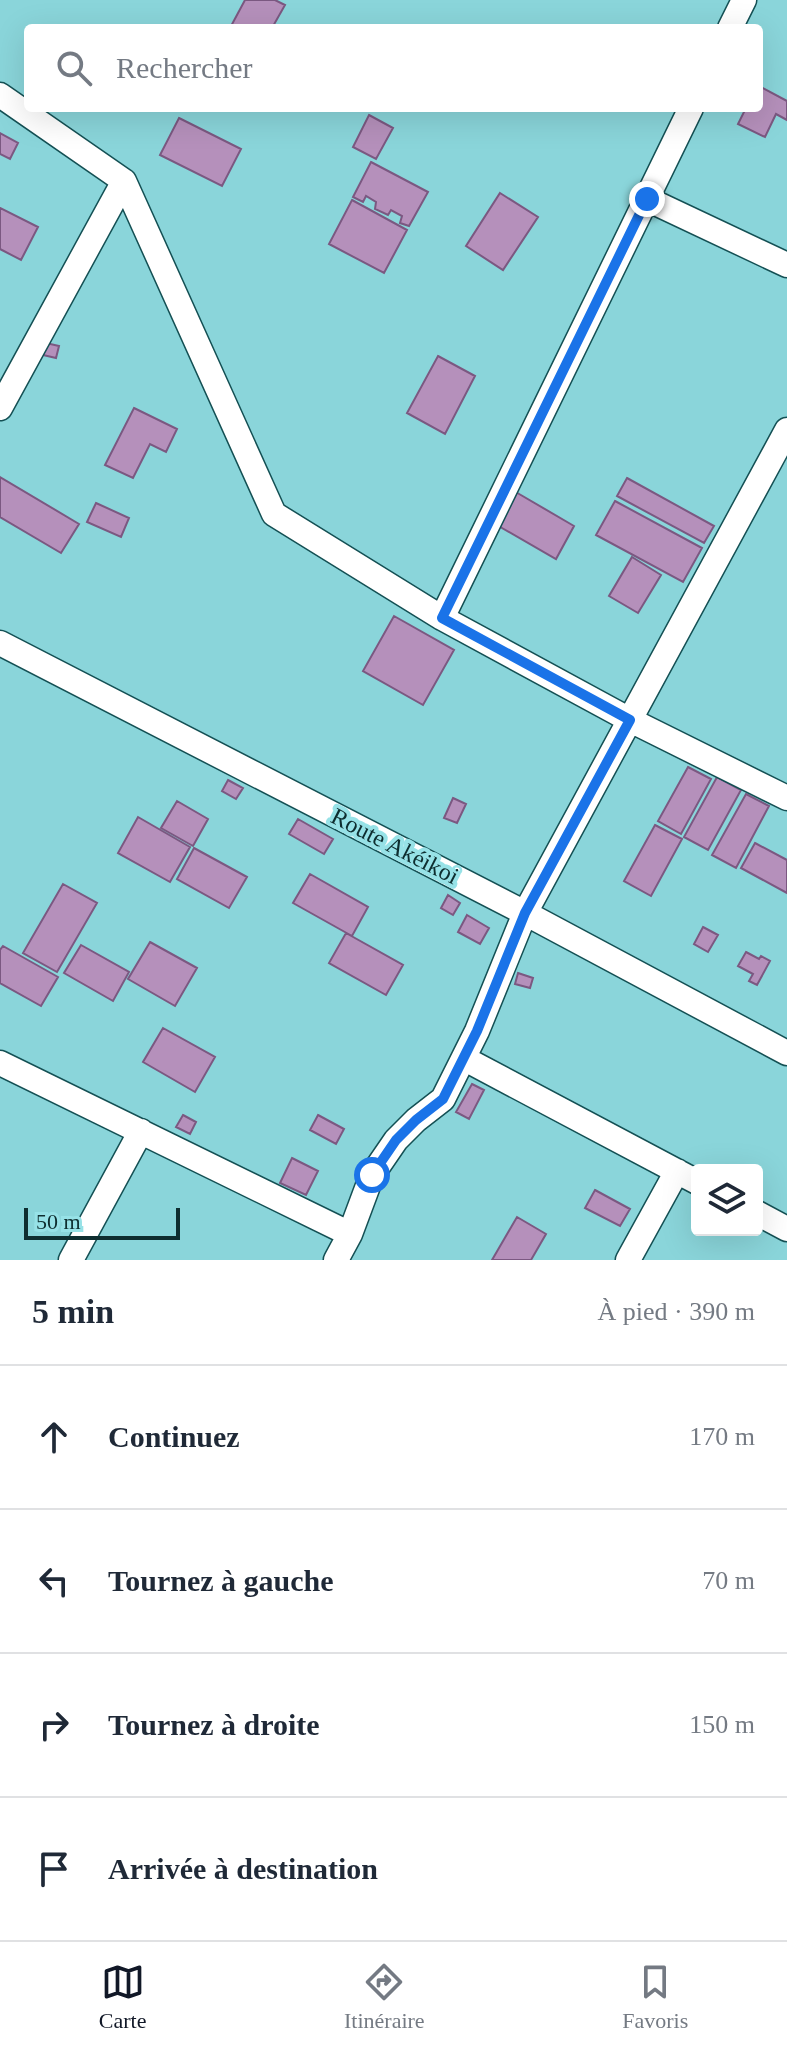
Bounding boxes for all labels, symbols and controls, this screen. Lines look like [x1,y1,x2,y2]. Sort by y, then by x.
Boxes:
search box [24,24,763,112]
icon: search [52,46,96,90]
text: Rechercher [116,51,253,84]
route end [629,181,665,217]
street label: Route Akéikoi [327,803,463,889]
route start [354,1157,390,1193]
map controls [691,1164,763,1236]
button: layers [691,1164,763,1236]
scale bar [24,1204,180,1240]
text: 50 m [36,1209,81,1234]
text: 5 min [32,1293,114,1330]
text: À pied · 390 m [598,1297,755,1326]
icon: ahead [32,1415,76,1459]
text: Continuez [108,1420,240,1453]
text: 170 m [689,1422,755,1451]
icon: left [32,1559,76,1603]
text: Tournez à gauche [108,1564,334,1597]
text: 70 m [702,1566,755,1595]
icon: right [32,1703,76,1747]
text: Tournez à droite [108,1708,320,1741]
text: 150 m [689,1710,755,1739]
icon: arrive [32,1847,76,1891]
text: Arrivée à destination [108,1852,378,1885]
tab: Carte [99,1960,146,2034]
tab: Itinéraire [344,1960,425,2034]
tab: Favoris [622,1960,688,2034]

